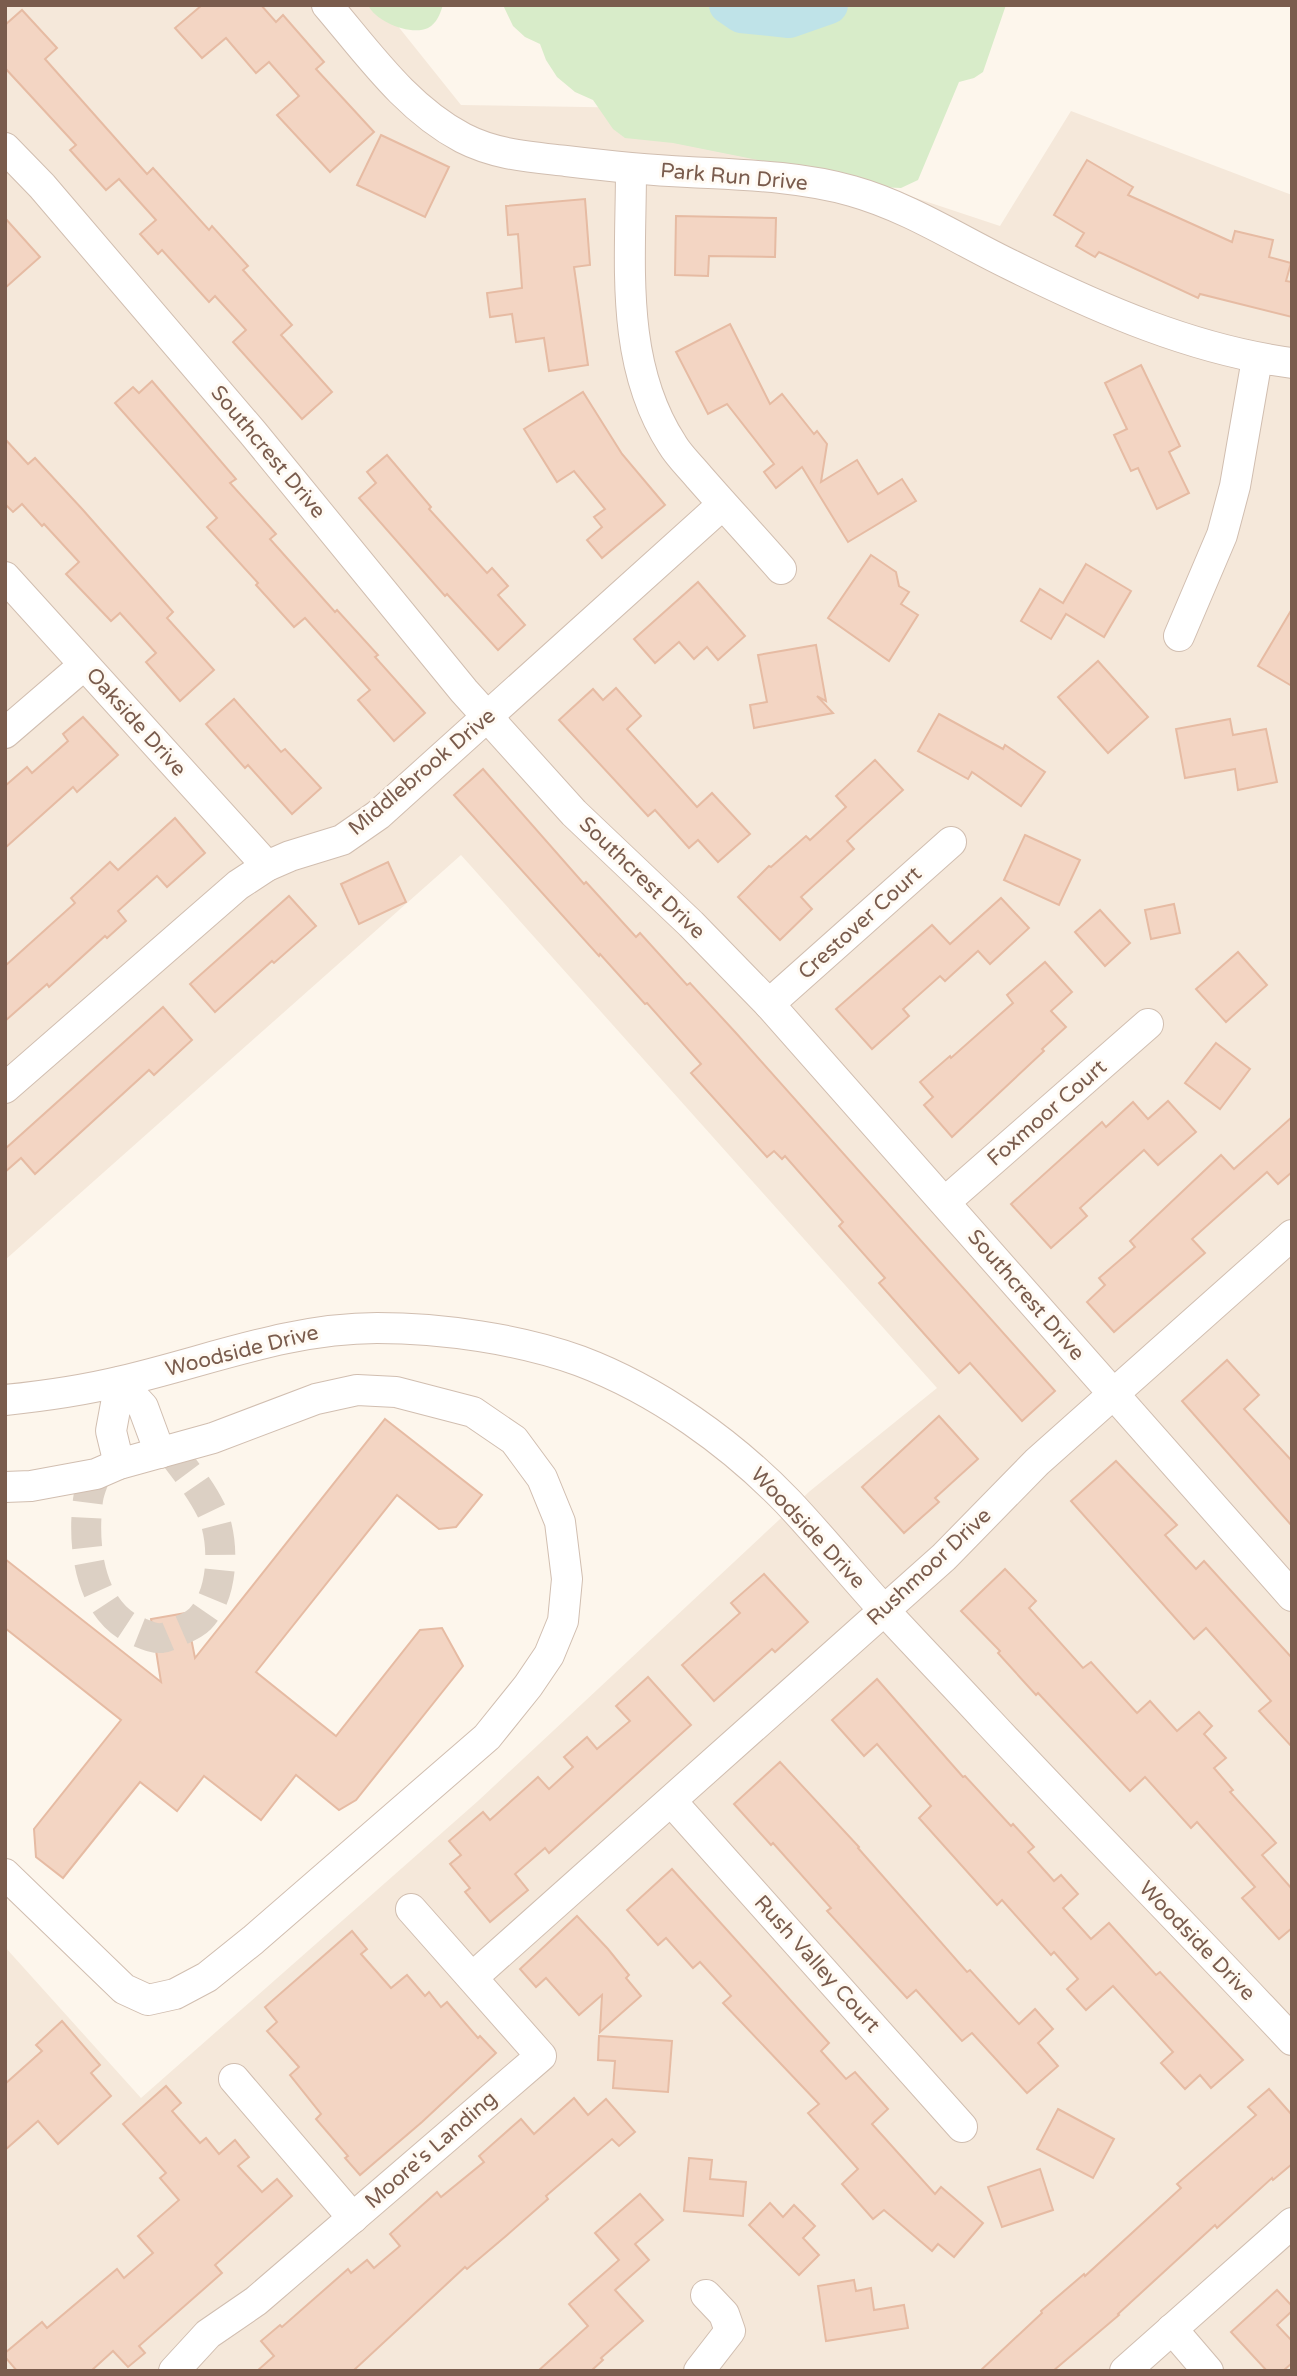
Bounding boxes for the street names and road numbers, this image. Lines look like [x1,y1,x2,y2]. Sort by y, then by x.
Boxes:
street label: Park Run Drive [659,158,809,196]
street label: Southcrest Drive [205,381,331,523]
street label: Oakside Drive [81,662,191,782]
street label: Middlebrook Drive [343,703,501,841]
street label: Southcrest Drive [574,812,710,944]
street label: Crestover Court [793,861,927,985]
street label: Foxmoor Court [982,1054,1112,1172]
street label: Southcrest Drive [962,1224,1090,1366]
street label: Woodside Drive [163,1320,321,1382]
street label: Woodside Drive [745,1462,871,1594]
street label: Rushmoor Drive [862,1503,996,1631]
street label: Woodside Drive [1134,1876,1260,2006]
street label: Rush Valley Court [749,1890,885,2038]
street label: Moore's Landing [360,2086,502,2214]

